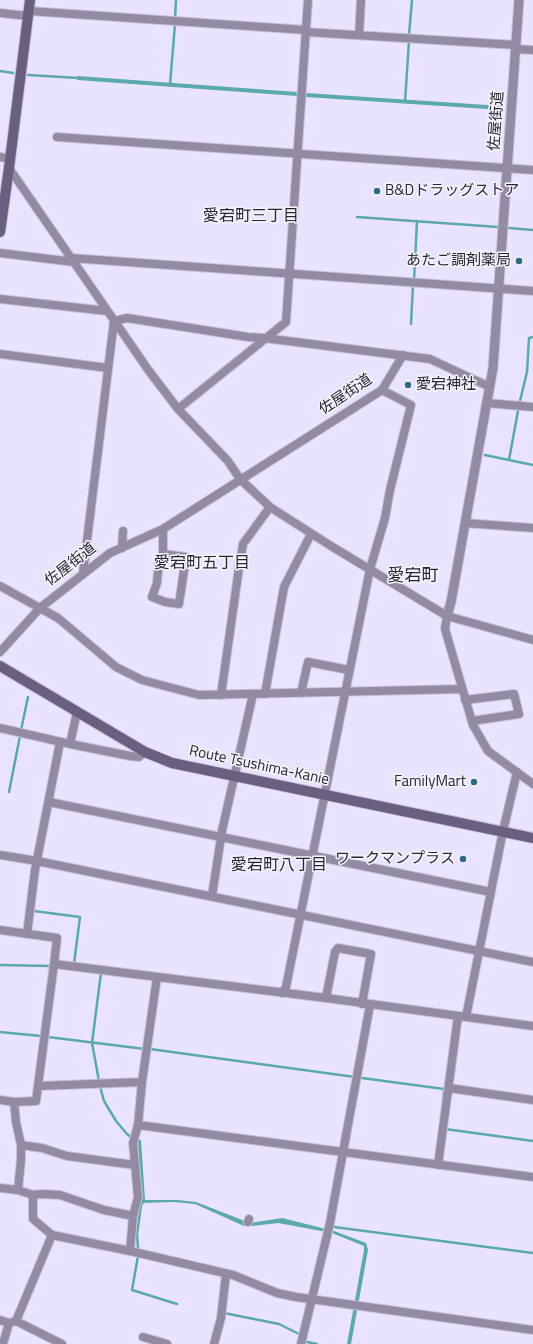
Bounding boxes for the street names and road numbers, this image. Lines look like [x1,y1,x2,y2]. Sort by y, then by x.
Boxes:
street label: 佐屋街道 [486,90,508,152]
street label: 佐屋街道 [316,371,376,419]
street label: 佐屋街道 [42,539,100,591]
street label: Route Tsushima-Kanie [187,742,331,790]

